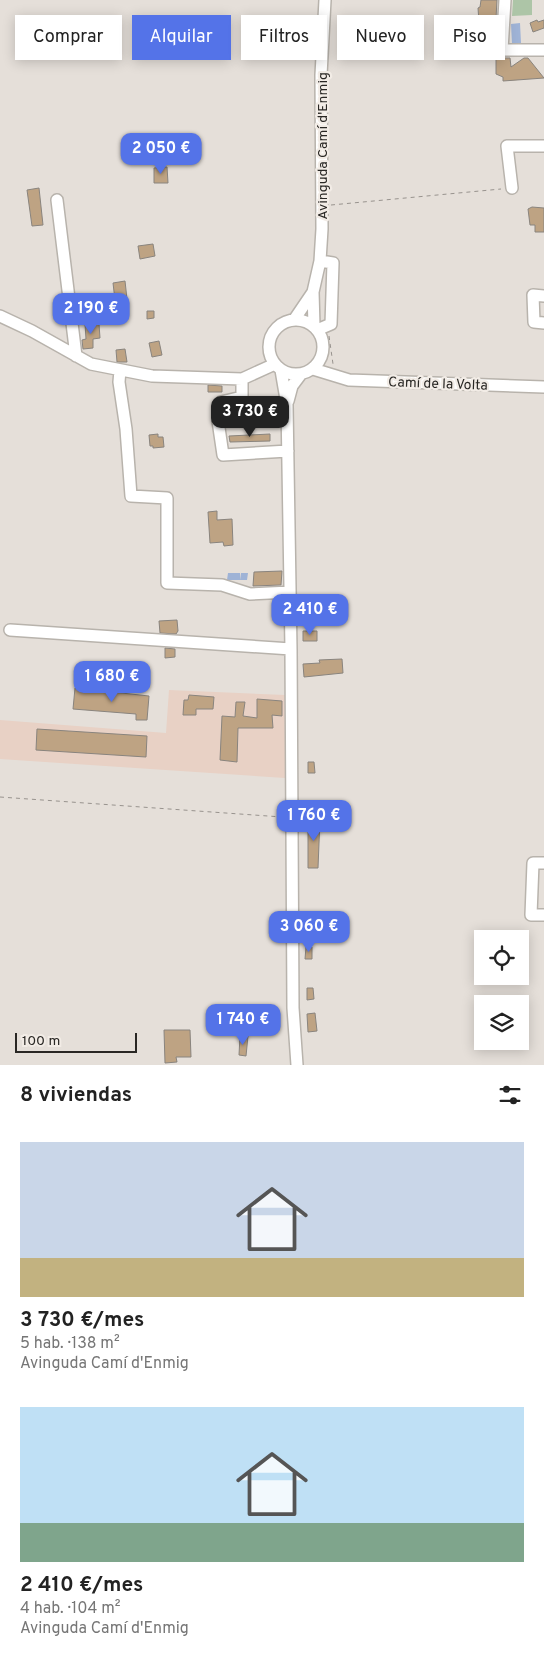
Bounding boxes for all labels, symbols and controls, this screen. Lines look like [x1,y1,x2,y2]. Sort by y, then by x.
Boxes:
chip: Comprar [15,15,122,60]
chip: Alquilar [132,15,231,60]
chip: Filtros [241,15,327,60]
chip: Nuevo [337,15,424,60]
chip: Piso [434,15,505,60]
street label: Avinguda Camí d'Enmig [315,72,332,220]
pin: 2 050 € [115,132,207,175]
text: 2 050 € [132,139,190,159]
pin: 2 190 € [45,292,137,335]
text: 2 190 € [64,299,118,319]
street label: Camí de la Volta [388,374,488,395]
pin: 3 730 € [204,396,296,438]
text: 3 730 € [222,402,278,422]
pin: 2 410 € [264,594,356,636]
text: 2 410 € [282,600,338,620]
pin: 1 680 € [66,660,158,703]
text: 1 680 € [85,667,139,687]
pin: 1 760 € [268,800,360,842]
text: 1 760 € [288,806,340,826]
pin: 3 060 € [263,910,355,953]
text: 3 060 € [280,917,338,937]
map controls [474,930,529,1050]
button: locate [474,930,529,985]
button: layers [474,995,529,1050]
pin: 1 740 € [197,1004,289,1046]
text: 1 740 € [217,1010,269,1030]
scale bar [15,1030,138,1053]
text: 100 m [22,1033,60,1050]
icon: filters [496,1081,524,1109]
text: 8 viviendas [20,1082,132,1109]
icon: home [227,1174,317,1264]
text: 3 730 €/mes [20,1307,144,1334]
text: 5 hab. · 138 m² [20,1334,120,1354]
text: Avinguda Camí d'Enmig [20,1354,189,1374]
icon: home [227,1439,317,1529]
text: 2 410 €/mes [20,1572,143,1599]
text: 4 hab. · 104 m² [20,1599,121,1619]
text: Avinguda Camí d'Enmig [20,1619,189,1639]

